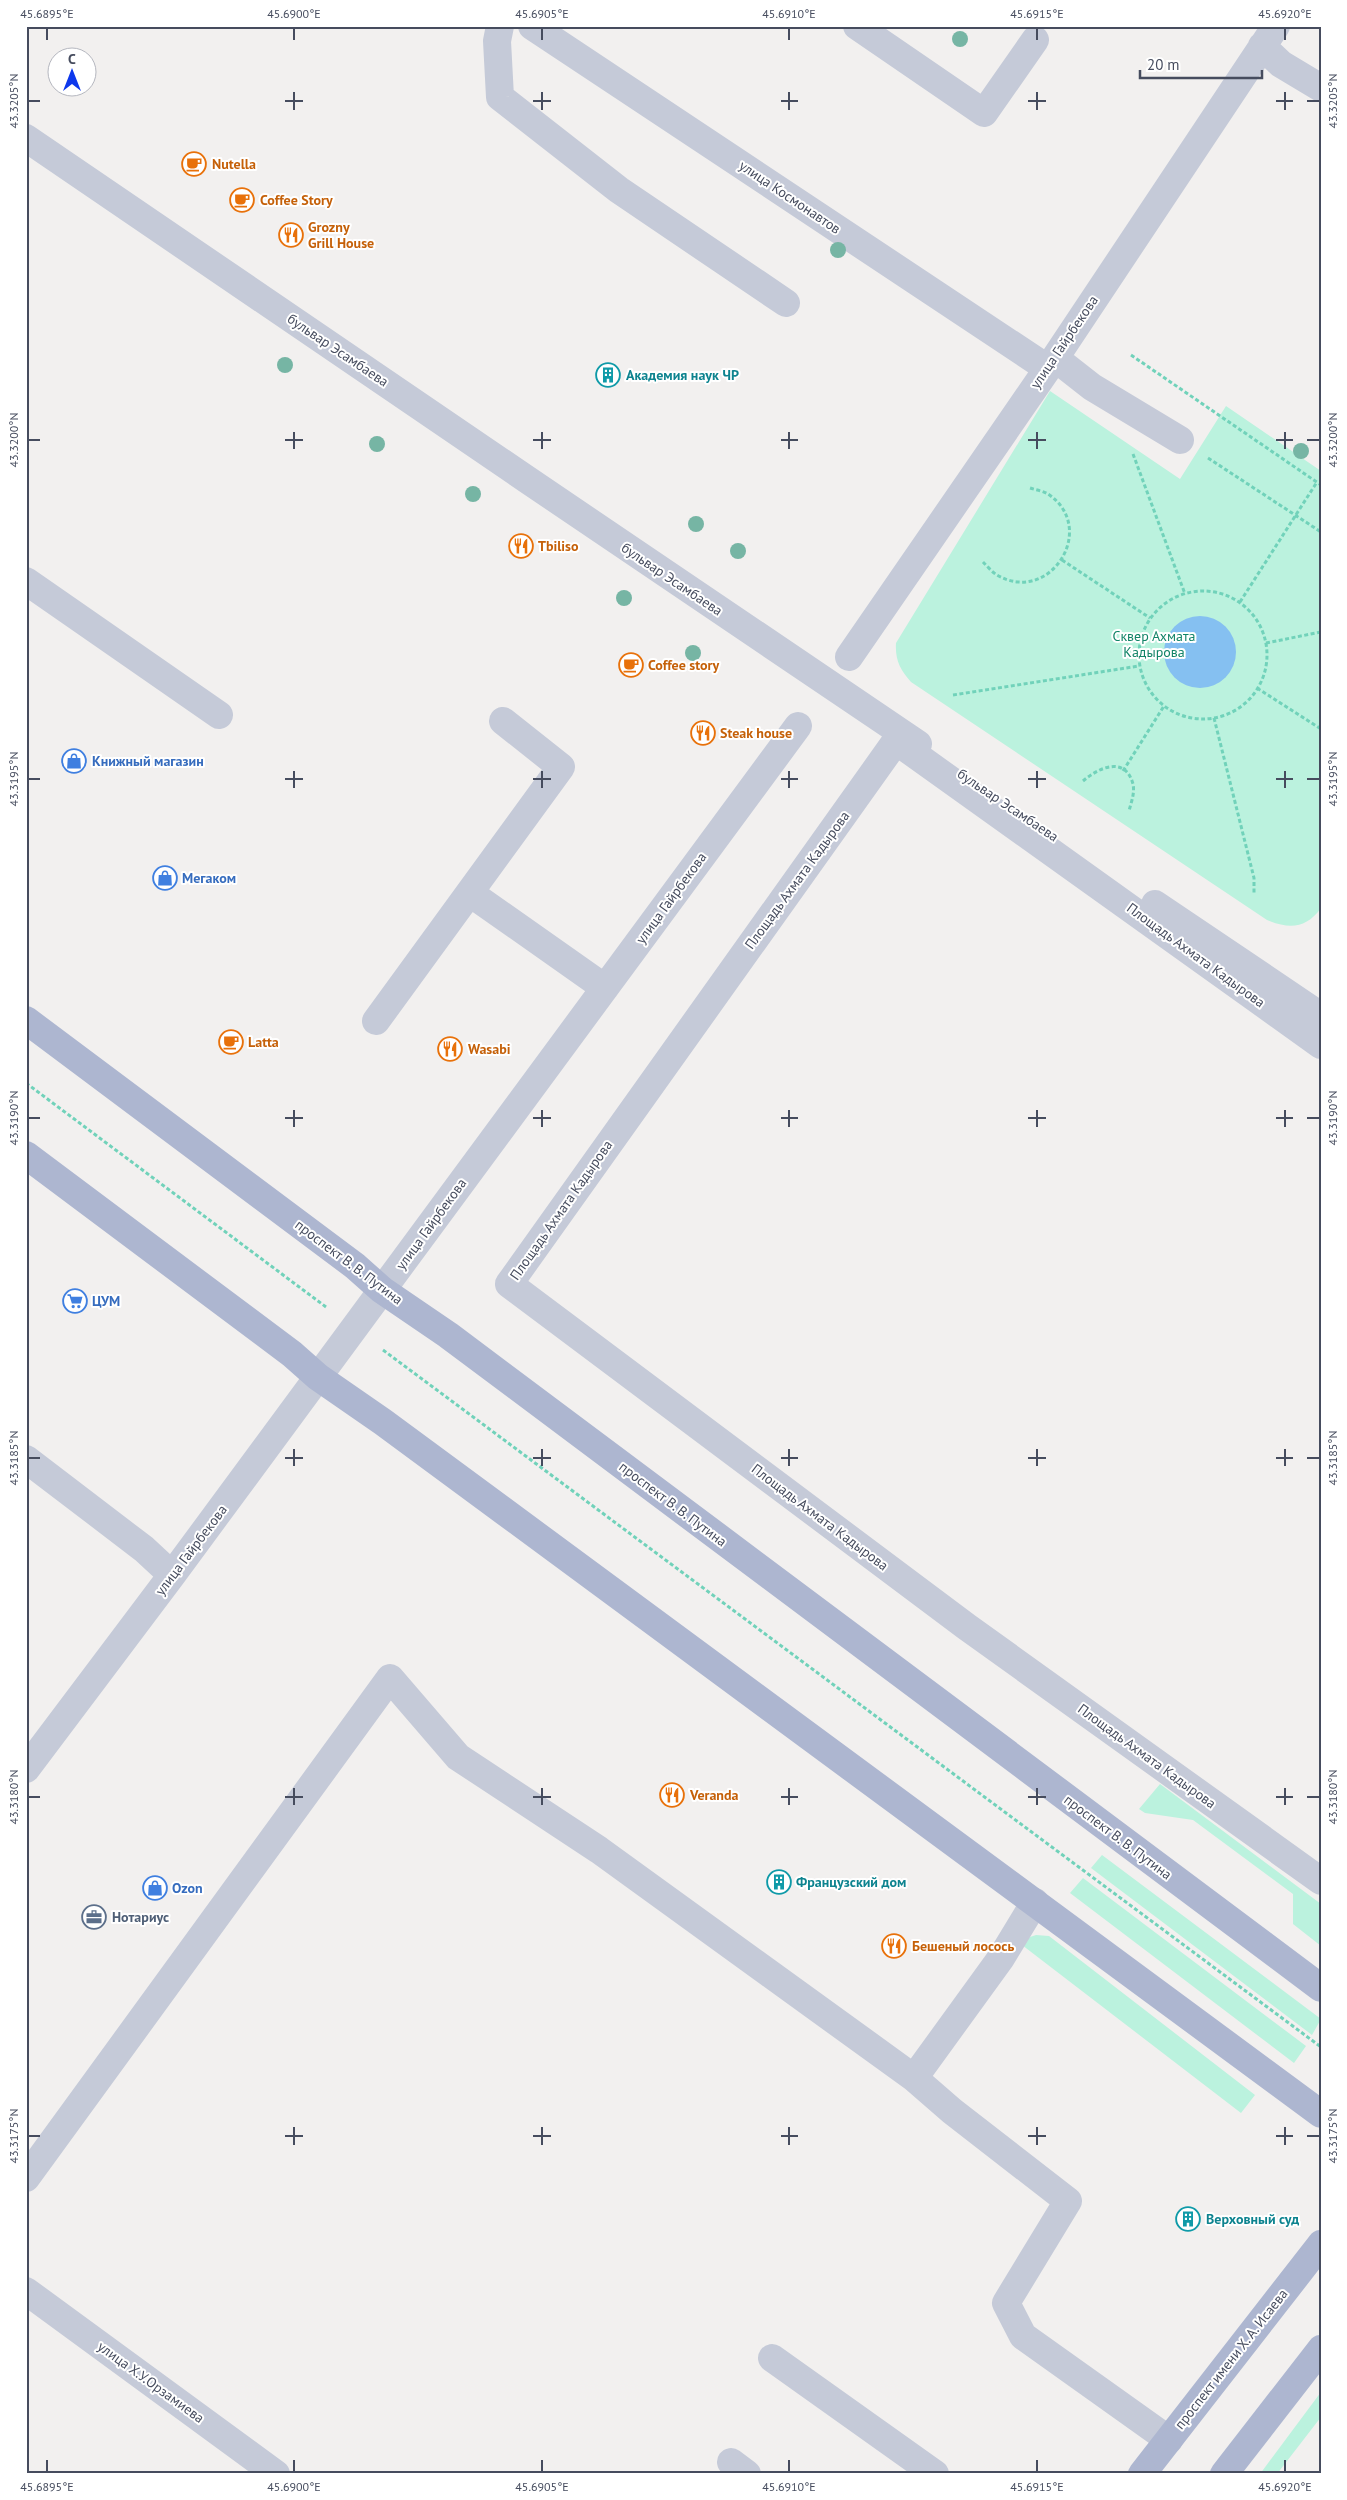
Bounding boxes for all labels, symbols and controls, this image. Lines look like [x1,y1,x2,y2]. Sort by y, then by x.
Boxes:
text: 45.6895°E [20,6,74,21]
text: 45.6900°E [267,6,321,21]
text: 45.6905°E [515,6,569,21]
text: 45.6910°E [762,6,816,21]
text: 45.6915°E [1010,6,1064,21]
text: 45.6920°E [1258,6,1312,21]
north arrow [48,48,98,98]
scale bar [1140,48,1262,80]
text: С [68,50,76,68]
text: 20 m [1147,55,1180,74]
text: 43.3205°N [6,74,21,128]
text: 43.3205°N [1325,74,1340,128]
cafe icon: Nutella [181,151,207,177]
place label: Nutella [212,155,256,173]
street label: улица Космонавтов [736,156,844,238]
cafe icon: Coffee Story [229,187,255,213]
place label: Coffee Story [260,191,333,209]
place label: Grozny Grill House [308,218,374,252]
restaurant icon: Grozny Grill House [278,222,304,248]
street label: улица Гайрбекова [1026,292,1102,392]
street label: бульвар Эсамбаева [284,309,392,391]
building icon: Академия наук ЧР [595,362,621,388]
place label: Академия наук ЧР [626,366,739,384]
text: 43.3200°N [6,413,21,467]
text: 43.3200°N [1325,413,1340,467]
restaurant icon: Tbiliso [508,533,534,559]
place label: Tbiliso [538,537,579,555]
street label: бульвар Эсамбаева [618,538,726,620]
park label: Сквер Ахмата Кадырова [1112,627,1196,661]
cafe icon: Coffee story [618,652,644,678]
place label: Coffee story [648,656,719,674]
restaurant icon: Steak house [690,720,716,746]
place label: Steak house [720,724,792,742]
shop icon: Книжный магазин [61,748,87,774]
text: 43.3195°N [6,752,21,806]
place label: Книжный магазин [92,752,204,770]
text: 43.3195°N [1325,752,1340,806]
street label: бульвар Эсамбаева [954,764,1062,846]
street label: Площадь Ахмата Кадырова [741,807,853,953]
street label: улица Гайрбекова [632,849,710,947]
shop icon: Мегаком [152,865,178,891]
place label: Мегаком [182,869,236,887]
street label: Площадь Ахмата Кадырова [1123,899,1269,1011]
cafe icon: Latta [218,1029,244,1055]
place label: Latta [248,1033,279,1051]
restaurant icon: Wasabi [437,1036,463,1062]
place label: Wasabi [468,1040,511,1058]
text: 43.3190°N [6,1091,21,1145]
text: 43.3190°N [1325,1091,1340,1145]
street label: Площадь Ахмата Кадырова [506,1137,616,1283]
street label: улица Гайрбекова [392,1175,470,1273]
street label: проспект В. В. Путина [292,1216,406,1308]
supermarket icon: ЦУМ [62,1288,88,1314]
place label: ЦУМ [92,1292,120,1310]
text: 43.3185°N [6,1431,21,1485]
text: 43.3185°N [1325,1431,1340,1485]
street label: проспект В. В. Путина [616,1458,730,1550]
street label: Площадь Ахмата Кадырова [748,1460,892,1574]
street label: улица Гайрбекова [151,1501,231,1599]
street label: Площадь Ахмата Кадырова [1074,1700,1220,1812]
text: 43.3180°N [6,1770,21,1824]
text: 43.3180°N [1325,1770,1340,1824]
restaurant icon: Veranda [659,1782,685,1808]
place label: Veranda [689,1786,739,1804]
street label: проспект В. В. Путина [1061,1791,1175,1883]
building icon: Французский дом [766,1869,792,1895]
place label: Французский дом [796,1873,906,1891]
shop icon: Ozon [142,1875,168,1901]
place label: Ozon [172,1879,203,1897]
office icon: Нотариус [81,1904,107,1930]
place label: Нотариус [112,1908,169,1926]
restaurant icon: Бешеный лосось [881,1933,907,1959]
place label: Бешеный лосось [912,1937,1014,1955]
text: 43.3175°N [6,2109,21,2163]
text: 43.3175°N [1325,2109,1340,2163]
building icon: Верховный суд [1175,2206,1201,2232]
place label: Верховный суд [1206,2210,1299,2228]
street label: проспект имени Х. А. Исаева [1171,2285,1291,2433]
street label: улица Х.У.Орзамиева [94,2337,208,2427]
text: 45.6895°E [20,2479,74,2494]
text: 45.6900°E [267,2479,321,2494]
text: 45.6905°E [515,2479,569,2494]
text: 45.6910°E [762,2479,816,2494]
text: 45.6915°E [1010,2479,1064,2494]
text: 45.6920°E [1258,2479,1312,2494]

